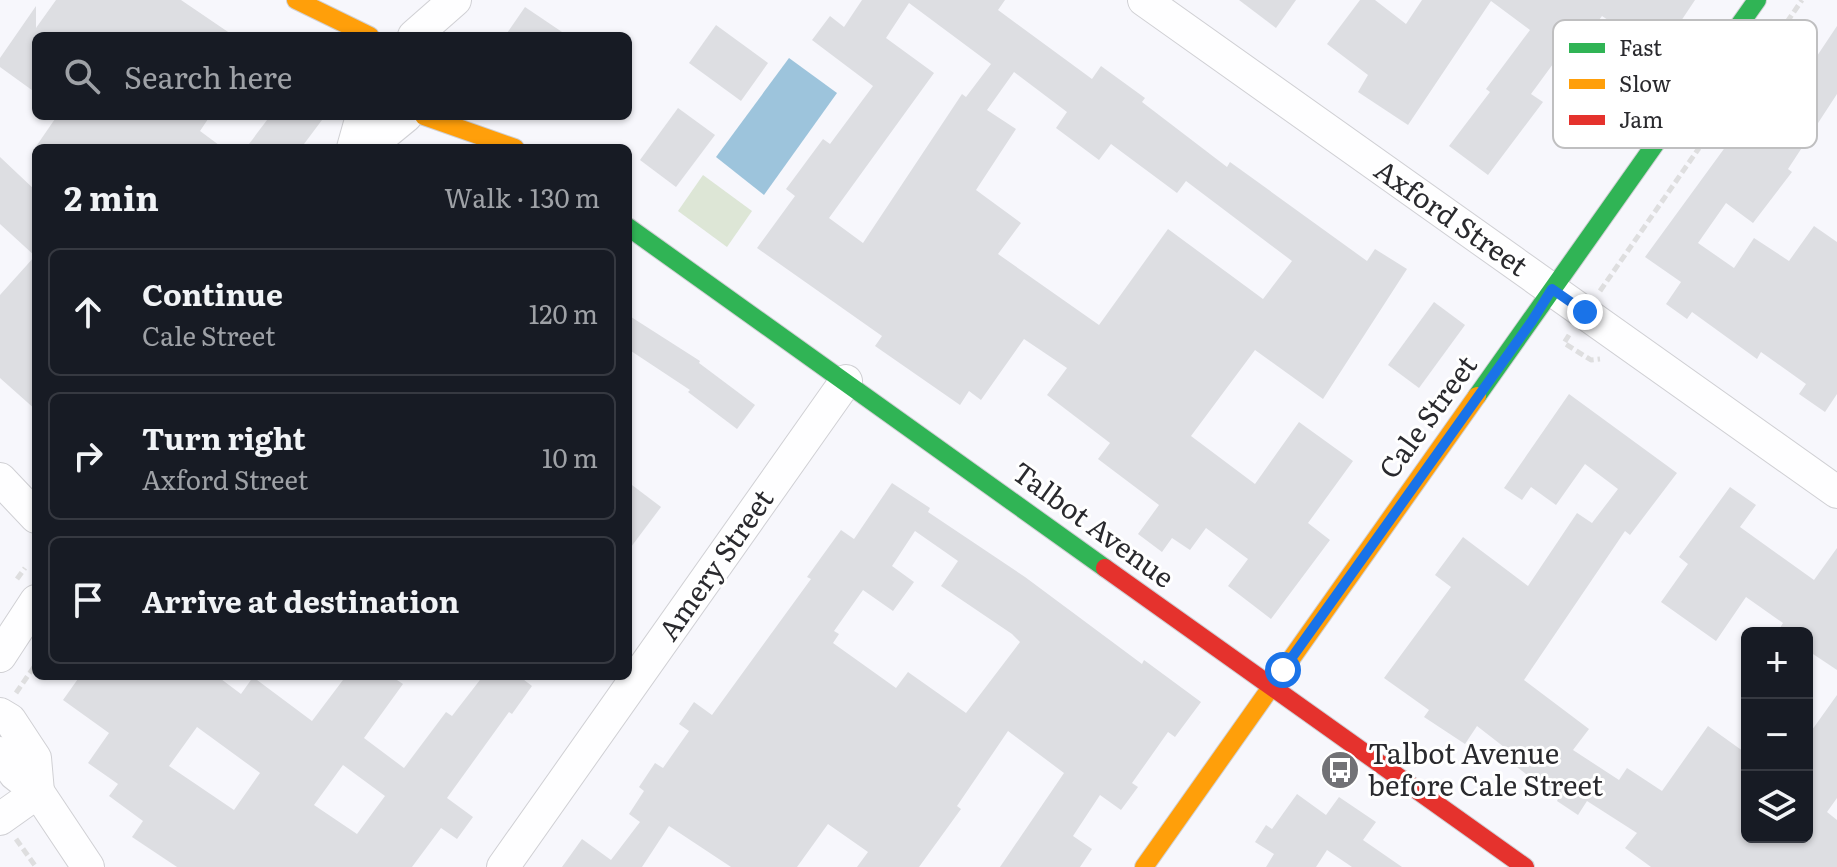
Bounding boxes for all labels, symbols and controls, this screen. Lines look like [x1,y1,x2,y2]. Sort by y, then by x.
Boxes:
legend [1553,20,1817,148]
text: Fast [1619,30,1662,63]
search box [32,32,632,120]
icon: search [60,54,104,98]
text: Search here [124,54,292,98]
text: Slow [1619,66,1671,99]
text: Jam [1619,102,1663,135]
street label: Axford Street [1367,148,1538,285]
text: 2 min [64,171,159,221]
text: Walk · 130 m [444,177,600,216]
text: Continue [142,271,283,315]
icon: ahead [66,290,110,334]
text: 120 m [529,293,598,332]
route end [1567,294,1603,330]
text: Cale Street [142,315,275,354]
street label: Cale Street [1367,345,1486,486]
text: Turn right [142,415,306,459]
icon: right [66,434,110,478]
text: 10 m [542,437,598,476]
street label: Talbot Avenue [1004,450,1184,597]
text: Axford Street [142,459,308,498]
street label: Amery Street [647,479,783,648]
icon: arrive [66,578,110,622]
text: Arrive at destination [142,578,459,622]
map controls [1741,627,1813,843]
button: + [1741,627,1813,699]
route start [1265,652,1301,688]
button: − [1741,699,1813,771]
place label: Talbot Avenue before Cale Street [1368,731,1604,805]
bus stop icon: Talbot Avenue before Cale Street [1319,749,1361,791]
button: layers [1741,771,1813,843]

